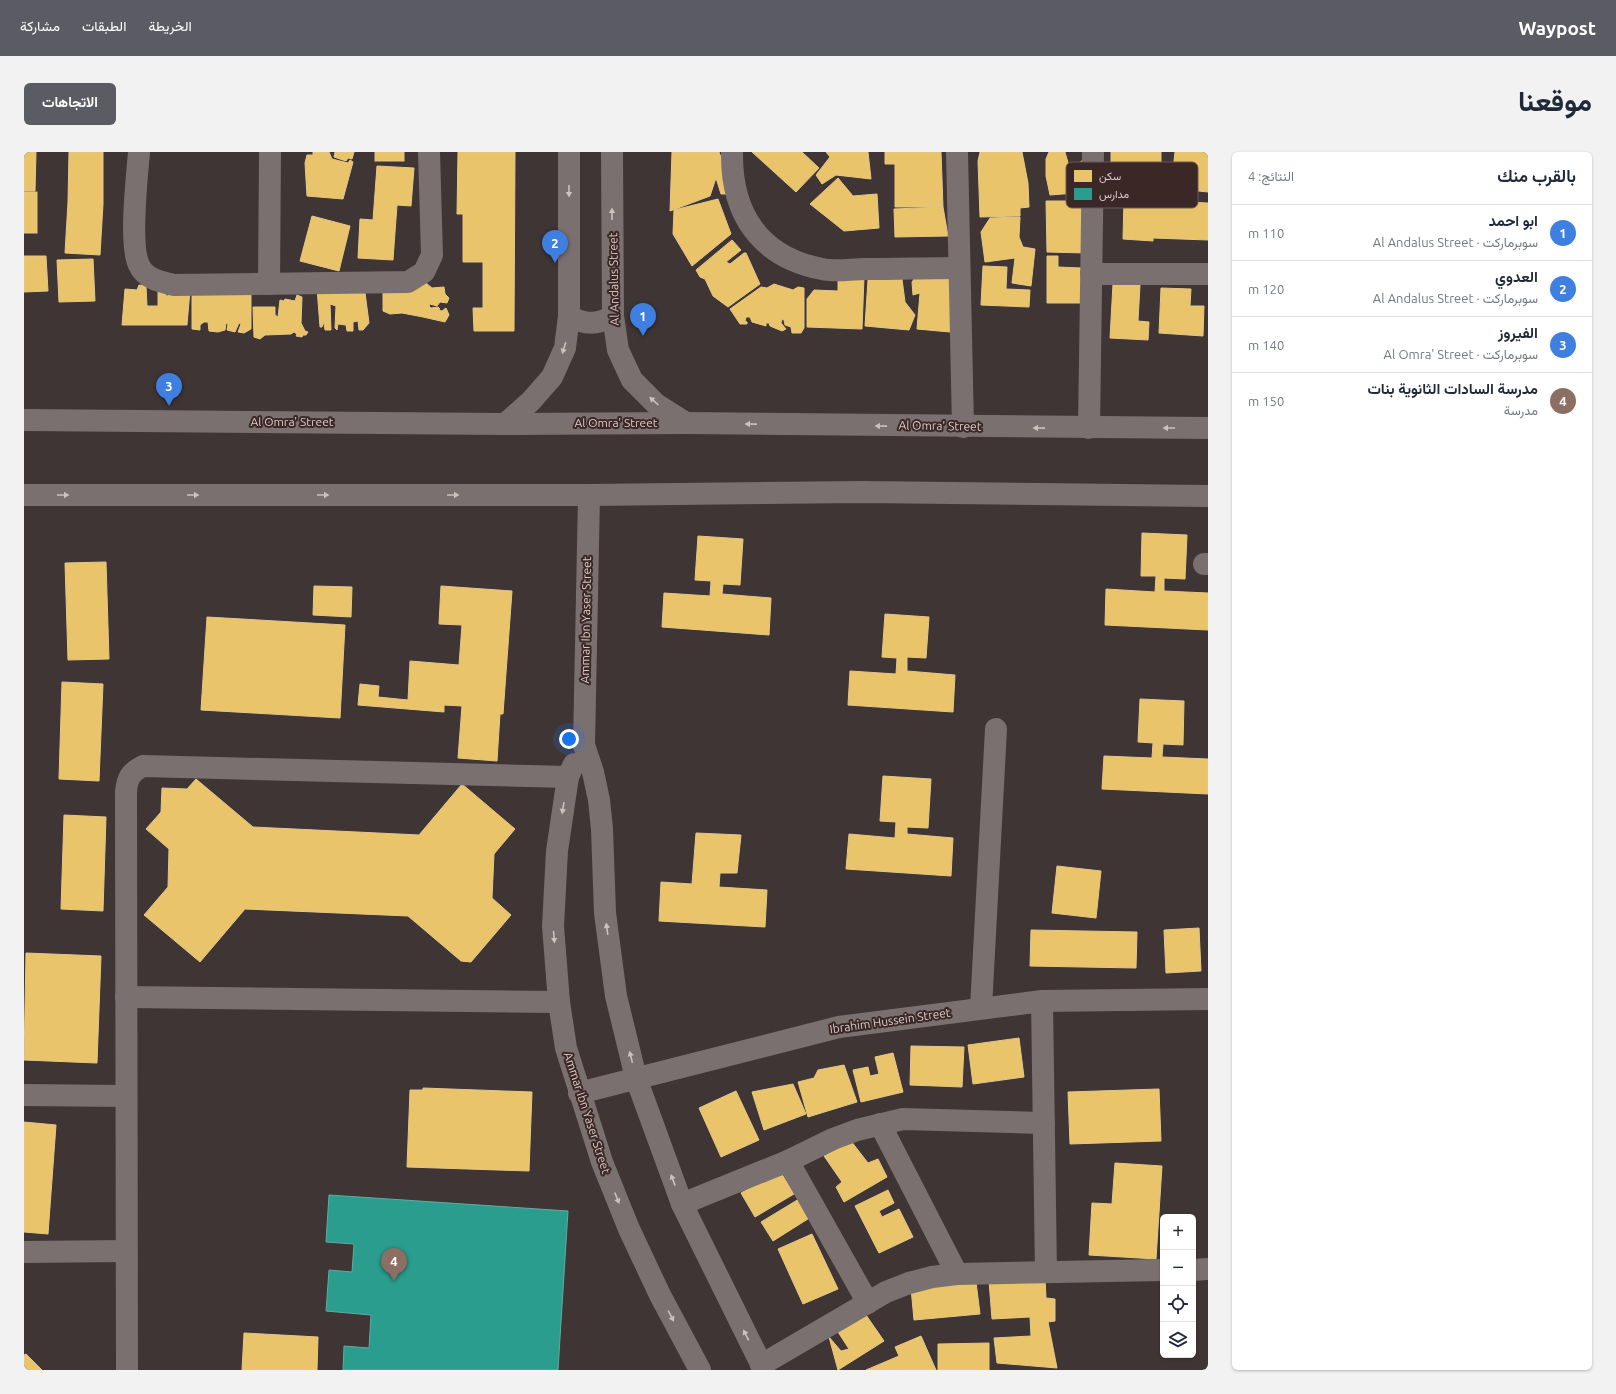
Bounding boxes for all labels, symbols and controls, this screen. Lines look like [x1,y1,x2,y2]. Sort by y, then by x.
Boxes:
text: Waypost [1518,17,1596,39]
text: مشاركة [20,18,60,34]
text: الطبقات [82,18,126,34]
text: الخريطة [148,18,192,34]
button: الاتجاهات [24,83,116,125]
text: موقعنا [1518,85,1592,116]
legend [1066,162,1198,208]
text: بالقرب منك [1497,166,1576,185]
text: النتائج: 4 [1248,169,1294,183]
text: سكن [1099,170,1122,183]
one-way arrow [566,185,572,198]
text: مدارس [1099,188,1129,201]
one-way arrow [609,207,615,220]
text: ابو احمد [1488,212,1538,229]
text: 110 m [1248,226,1284,240]
text: 1 [1559,226,1567,240]
pin: 2 [542,230,568,263]
street label: Al Andalus Street [606,232,621,326]
text: سوبرماركت · Al Andalus Street [1373,235,1538,249]
text: العدوي [1495,268,1538,285]
text: 120 m [1248,282,1284,296]
text: 2 [1559,282,1567,296]
text: سوبرماركت · Al Andalus Street [1373,291,1538,305]
pin: 1 [630,303,656,336]
text: الفيروز [1498,324,1538,341]
text: 140 m [1248,338,1284,352]
text: 3 [1559,338,1567,352]
one-way arrow [561,343,567,355]
text: سوبرماركت · Al Omra' Street [1384,347,1538,361]
pin: 3 [156,373,182,406]
text: مدرسة السادات الثانوية بنات [1367,380,1538,397]
text: 150 m [1248,394,1284,408]
text: 4 [1559,394,1567,408]
one-way arrow [649,397,659,406]
text: مدرسة [1504,403,1538,417]
street label: Al Omra' Street [250,415,334,428]
street label: Al Omra' Street [574,416,658,429]
street label: Al Omra' Street [898,418,982,433]
one-way arrow [744,421,757,427]
one-way arrow [874,423,887,429]
one-way arrow [1033,424,1045,431]
one-way arrow [1162,425,1175,431]
one-way arrow [57,492,70,498]
one-way arrow [187,492,200,498]
one-way arrow [317,492,330,498]
one-way arrow [447,492,460,498]
street label: Ammar Ibn Yaser Street [578,556,593,684]
your location [559,729,579,749]
one-way arrow [560,802,566,814]
one-way arrow [604,923,610,935]
one-way arrow [551,931,558,943]
street label: Ibrahim Hussein Street [829,1006,951,1035]
street label: Ammar Ibn Yaser Street [562,1050,613,1176]
one-way arrow [628,1051,634,1063]
one-way arrow [670,1173,676,1185]
one-way arrow [614,1193,620,1205]
map controls [1160,1214,1196,1358]
button: + [1160,1214,1196,1250]
pin: 4 [381,1248,407,1281]
button: − [1160,1250,1196,1286]
button: locate [1160,1286,1196,1322]
one-way arrow [668,1310,674,1322]
button: layers [1160,1322,1196,1358]
one-way arrow [743,1329,750,1341]

